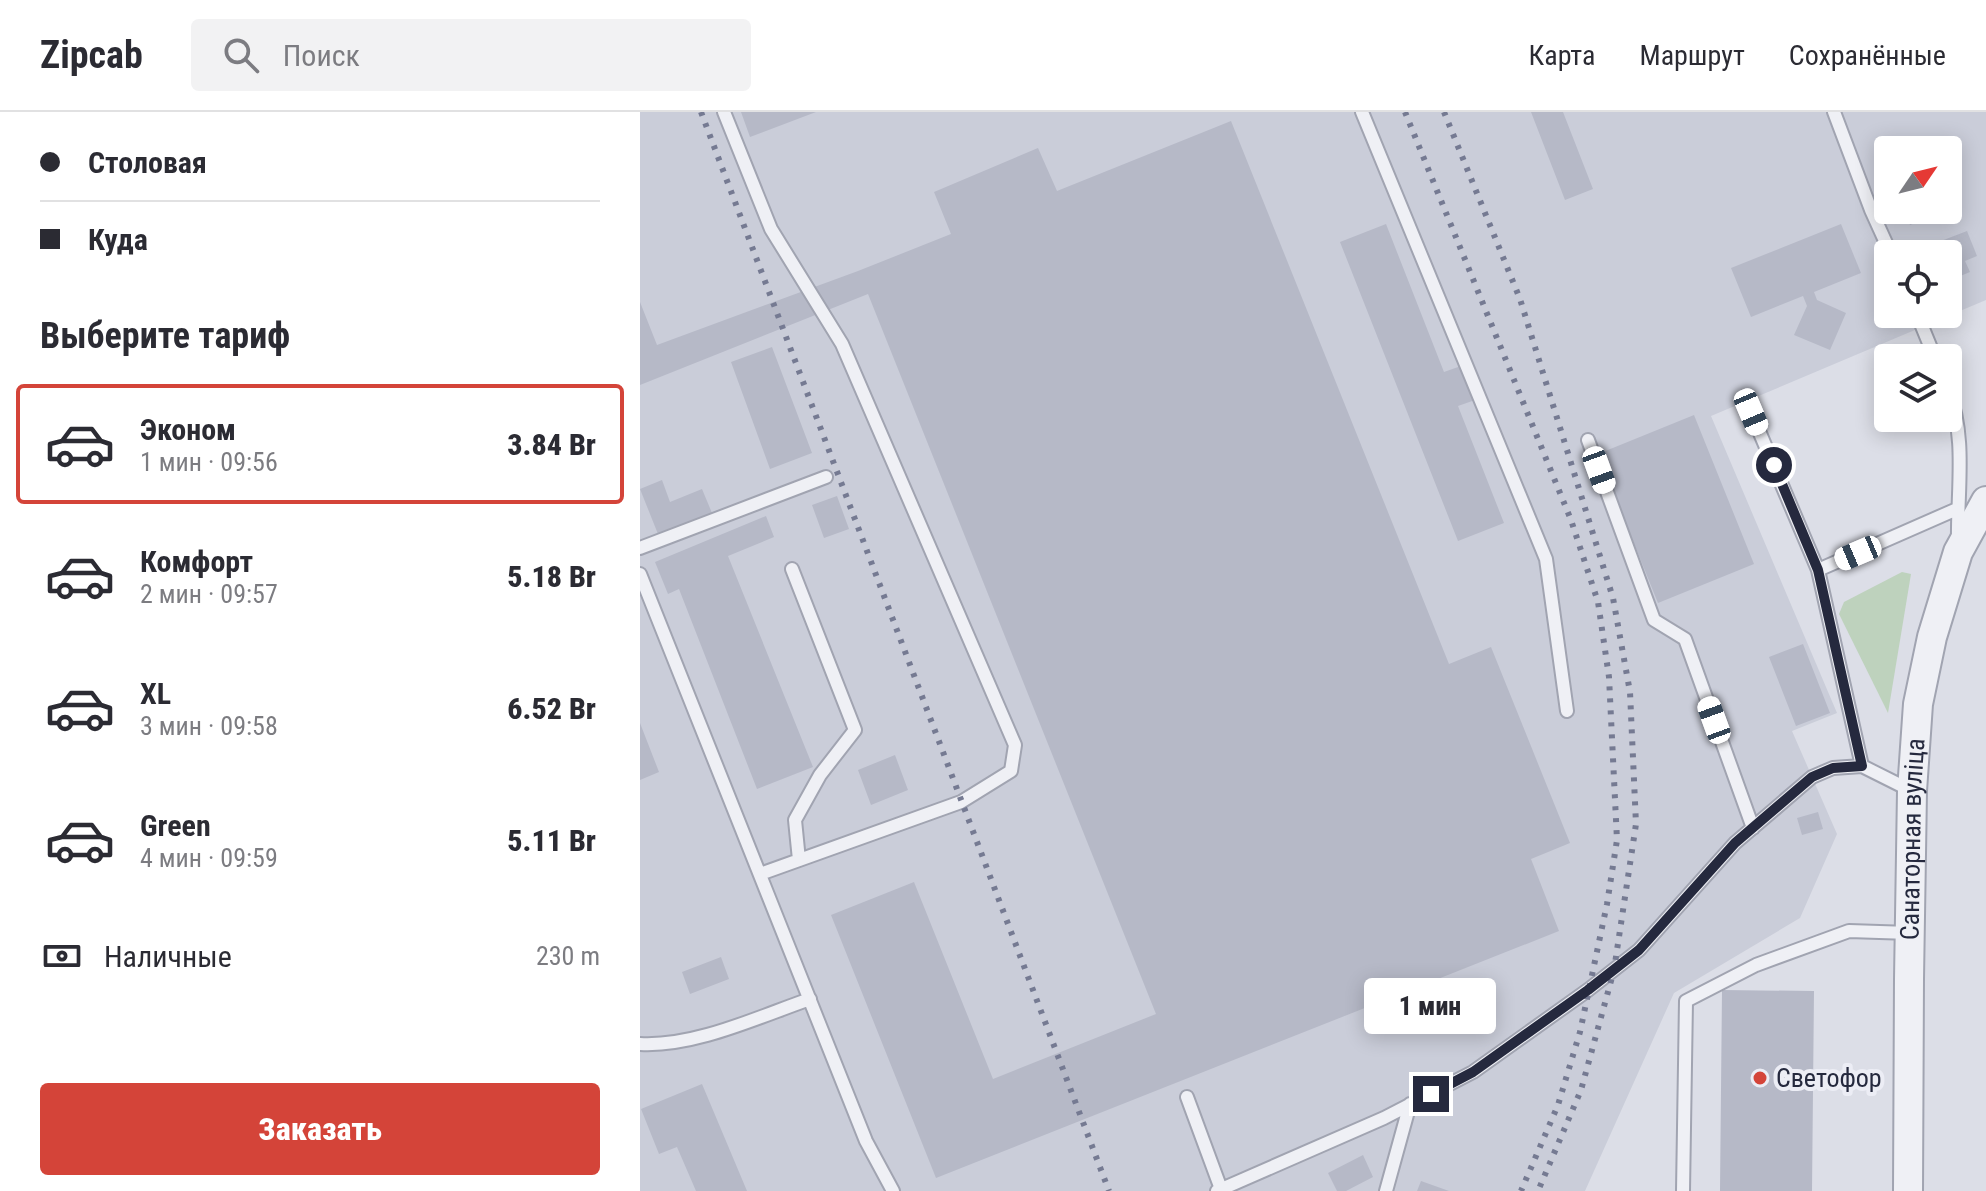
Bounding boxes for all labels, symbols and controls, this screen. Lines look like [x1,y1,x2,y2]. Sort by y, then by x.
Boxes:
search box [191,19,751,91]
text: Zipcab [40,33,143,77]
icon: search [219,33,263,77]
text: Поиск [283,38,360,73]
text: Карта [1529,39,1595,72]
text: Маршрут [1639,39,1745,72]
text: Сохранённые [1789,39,1946,72]
north arrow [1874,136,1962,224]
map controls [1874,136,1962,432]
text: Столовая [88,145,207,180]
text: Куда [88,222,148,257]
button: locate [1874,240,1962,328]
text: Выберите тариф [40,315,290,357]
button: layers [1874,344,1962,432]
car [1731,385,1771,439]
icon: car [44,408,116,480]
text: Эконом [140,412,236,447]
text: 3.84 Br [507,427,596,462]
car [1580,443,1618,497]
text: 1 мин · 09:56 [140,447,278,477]
route start [1756,447,1792,483]
car [1831,533,1885,573]
icon: car [44,540,116,612]
text: Комфорт [140,544,253,579]
text: 5.18 Br [507,559,596,594]
text: 2 мин · 09:57 [140,579,278,609]
icon: car [44,672,116,744]
text: XL [140,676,171,711]
text: 6.52 Br [507,691,596,726]
car [1695,693,1733,747]
text: 3 мин · 09:58 [140,711,278,741]
street label: Санаторная вуліца [1895,737,1931,940]
icon: car [44,804,116,876]
text: Green [140,808,211,843]
text: 5.11 Br [507,823,596,858]
text: 4 мин · 09:59 [140,843,278,873]
icon: cash [40,934,84,978]
text: Наличные [104,939,232,974]
text: 230 m [536,941,600,971]
callout: 1 мин [1365,978,1497,1034]
text: 1 мин [1399,991,1461,1021]
place label: Светофор [1776,1063,1882,1093]
marker: Светофор [1751,1069,1769,1087]
route end [1413,1076,1449,1112]
button: Заказать [40,1083,600,1175]

